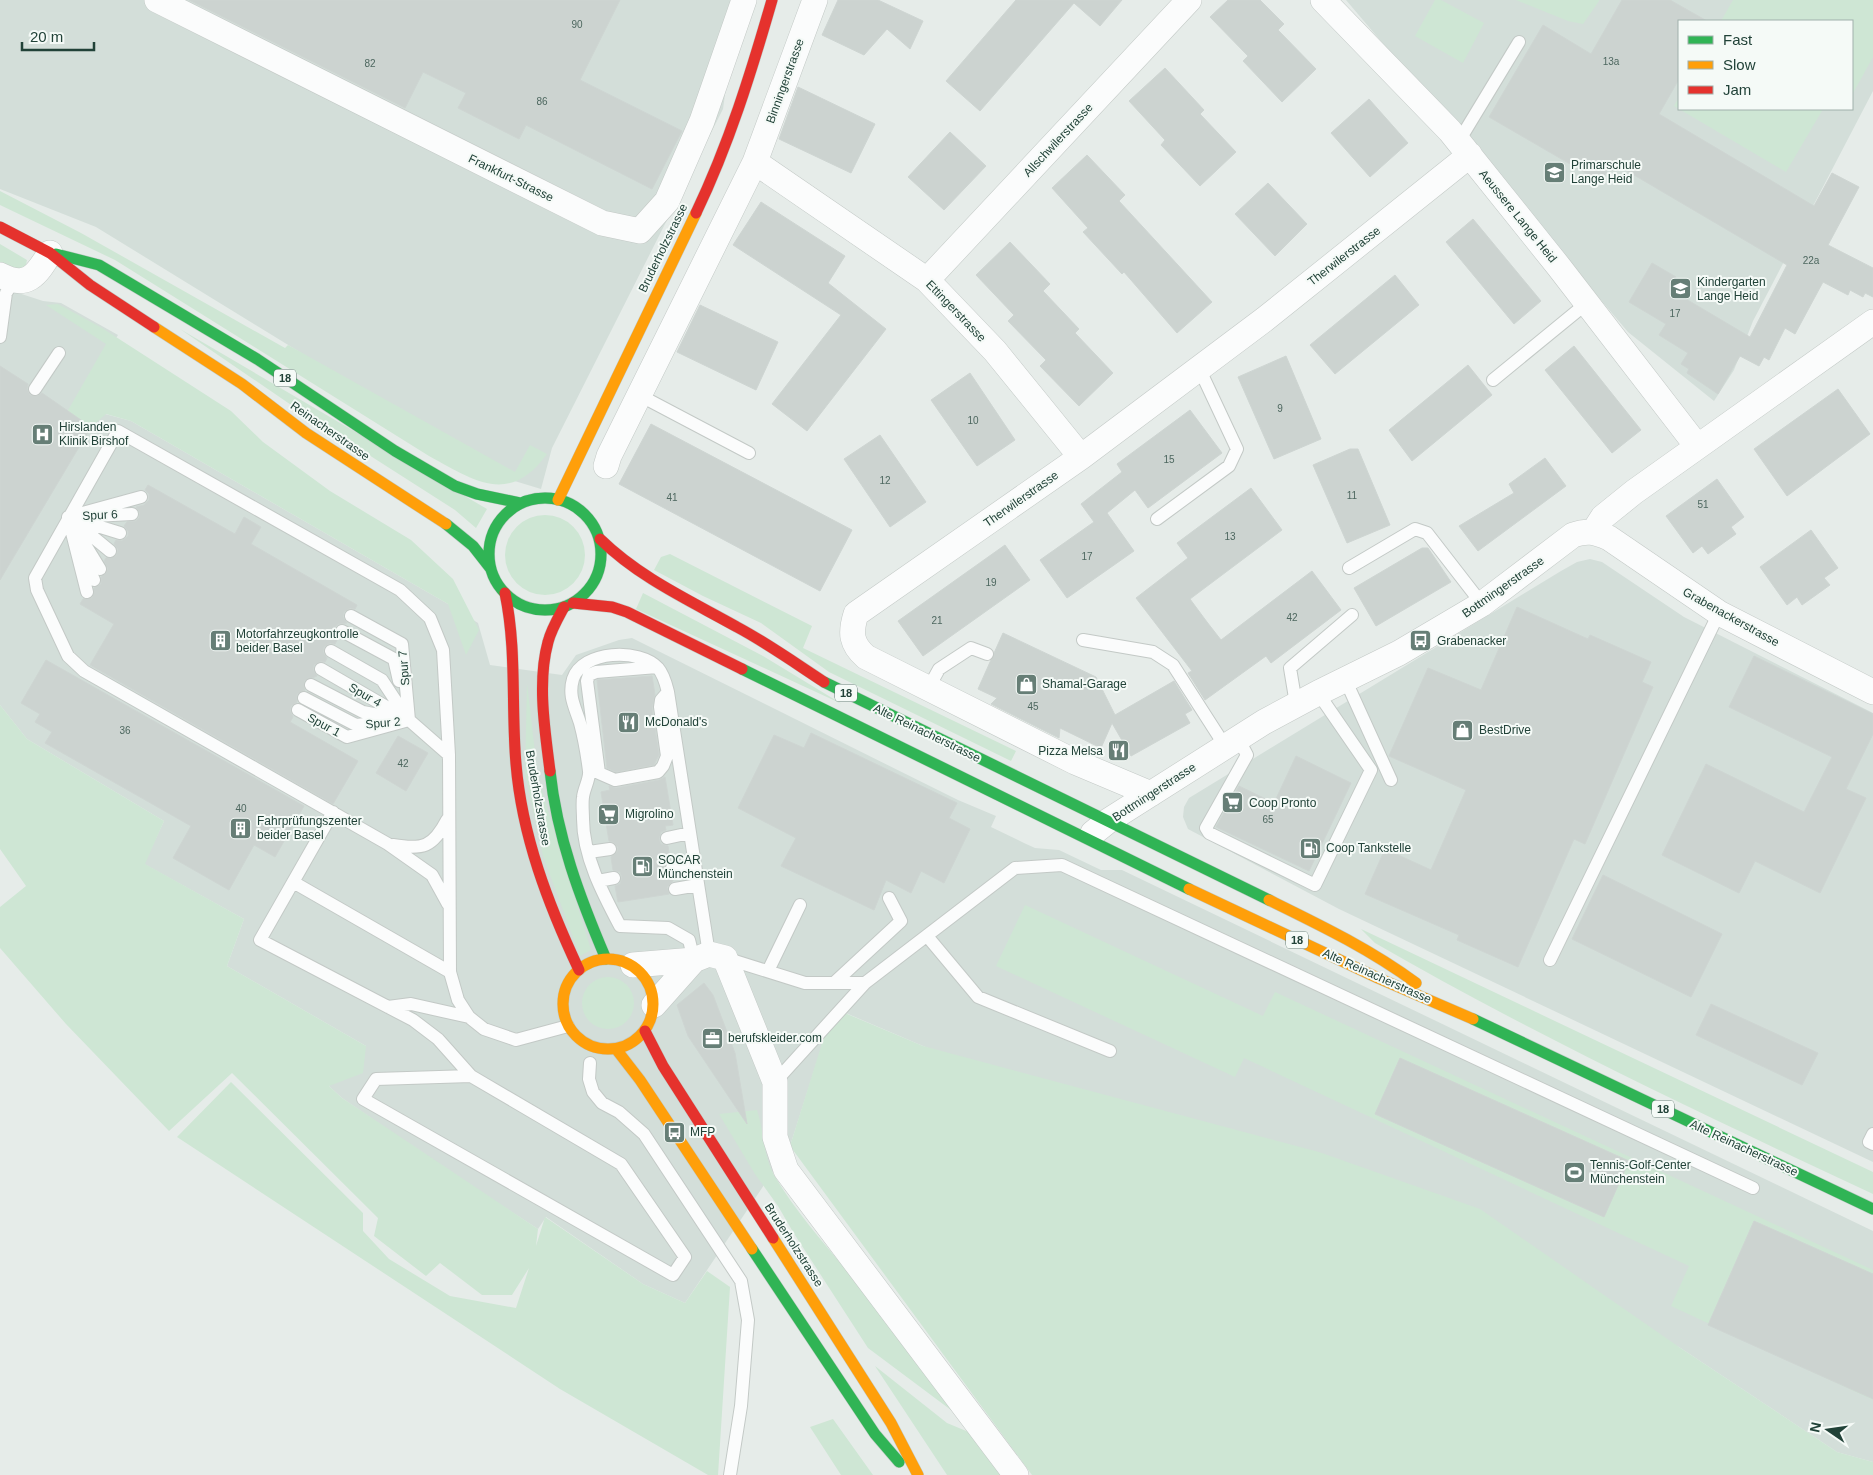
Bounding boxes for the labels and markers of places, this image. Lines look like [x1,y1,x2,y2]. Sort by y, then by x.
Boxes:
place label: Primarschule Lange Heid [1571,158,1641,186]
school or university icon: Primarschule Lange Heid [1543,160,1567,184]
place label: Kindergarten Lange Heid [1697,275,1766,303]
school or university icon: Kindergarten Lange Heid [1669,277,1693,301]
place label: Hirslanden Klinik Birshof [59,420,129,448]
hospital icon: Hirslanden Klinik Birshof [31,422,55,446]
place label: Motorfahrzeugkontrolle beider Basel [236,627,359,655]
building icon: Motorfahrzeugkontrolle beider Basel [208,629,232,653]
bus stop icon: Grabenacker [1409,629,1433,653]
place label: Grabenacker [1437,634,1506,648]
shop icon: Shamal-Garage [1014,672,1038,696]
place label: Shamal-Garage [1042,677,1127,691]
restaurant icon: McDonald's [617,710,641,734]
place label: McDonald's [645,715,707,729]
shop icon: BestDrive [1451,718,1475,742]
place label: BestDrive [1479,723,1531,737]
restaurant icon: Pizza Melsa [1107,739,1131,763]
place label: Pizza Melsa [1038,744,1103,758]
supermarket icon: Coop Pronto [1221,791,1245,815]
place label: Coop Pronto [1249,796,1317,810]
supermarket icon: Migrolino [597,802,621,826]
place label: Migrolino [625,807,674,821]
place label: Fahrprüfungszenter beider Basel [257,814,362,842]
building icon: Fahrprüfungszenter beider Basel [229,816,253,840]
fuel station icon: Coop Tankstelle [1298,836,1322,860]
place label: Coop Tankstelle [1326,841,1411,855]
place label: SOCAR Münchenstein [658,853,733,881]
fuel station icon: SOCAR Münchenstein [630,855,654,879]
office icon: berufskleider.com [700,1026,724,1050]
place label: berufskleider.com [728,1031,822,1045]
bus stop icon: MFP [662,1120,686,1144]
place label: MFP [690,1125,715,1139]
place label: Tennis-Golf-Center Münchenstein [1590,1158,1691,1186]
sports icon: Tennis-Golf-Center Münchenstein [1562,1160,1586,1184]

